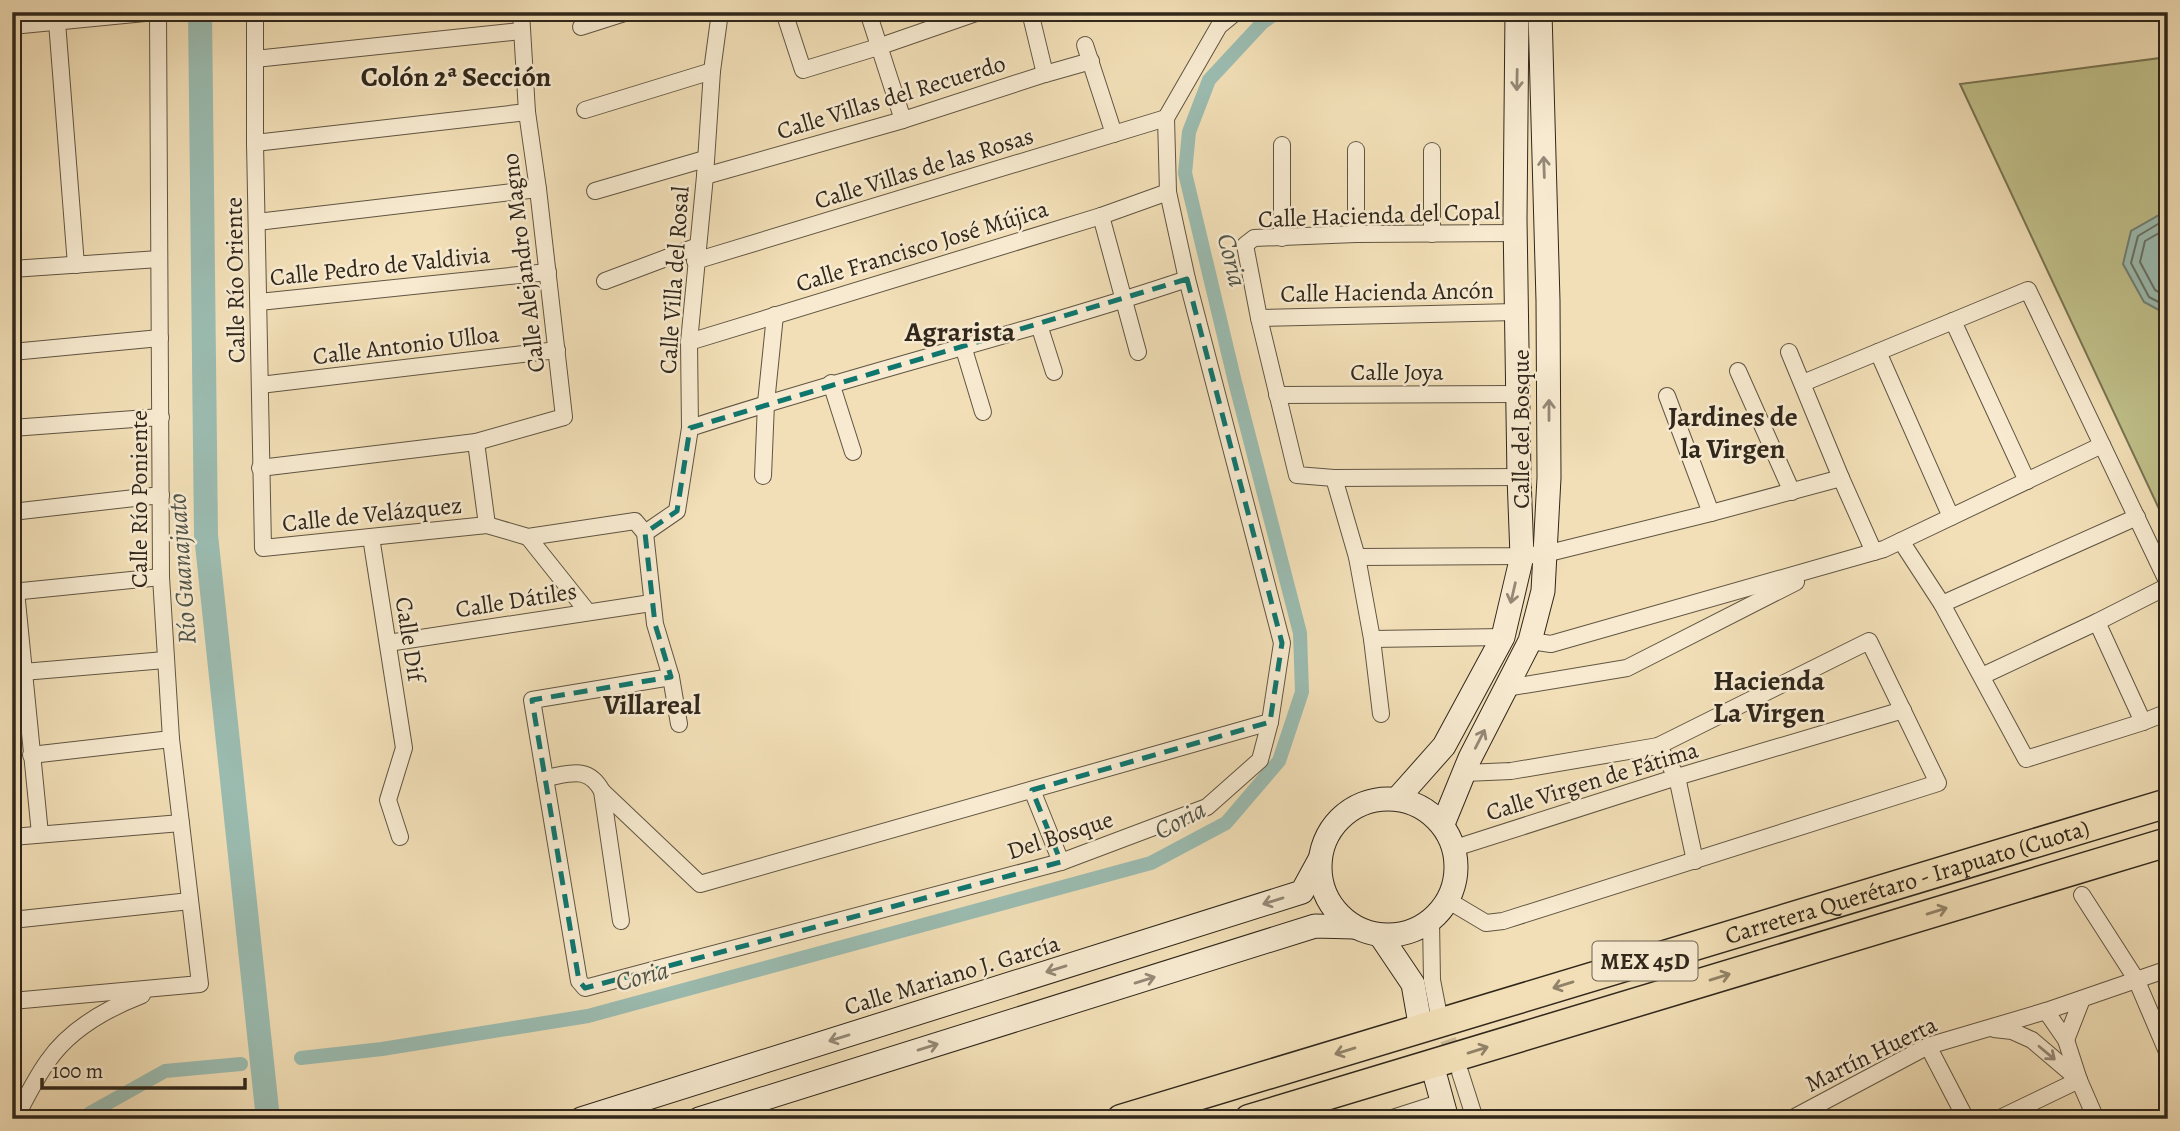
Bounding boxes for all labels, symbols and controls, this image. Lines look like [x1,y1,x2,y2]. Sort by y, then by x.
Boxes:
street label: Calle Villas del Recuerdo [773,47,1009,147]
district label: Colón 2ª Sección [361,58,552,96]
one-way arrow [1510,69,1523,92]
street label: Calle Villas de las Rosas [811,119,1037,217]
street label: Calle Alejandro Magno [494,151,552,375]
one-way arrow [1538,156,1551,179]
street label: Calle Villa del Rosal [651,185,697,375]
street label: Calle Francisco José Mújica [792,192,1053,300]
street label: Calle Hacienda del Copal [1257,195,1501,235]
street label: Calle Río Oriente [218,196,252,364]
water label: Coria [1209,230,1255,290]
street label: Calle Pedro de Valdivia [268,238,493,293]
street label: Calle Hacienda Ancón [1280,274,1494,310]
district label: Agrarista [904,313,1016,351]
street label: Calle Antonio Ulloa [311,318,502,372]
street label: Calle del Bosque [1505,349,1537,509]
street label: Calle Joya [1350,356,1445,388]
district label: Jardines de la Virgen [1668,398,1798,468]
one-way arrow [1542,399,1556,422]
street label: Calle Río Poniente [123,410,155,588]
street label: Calle de Velázquez [280,489,464,539]
water label: Río Guanajuato [159,492,205,646]
street label: Calle Dátiles [453,575,579,625]
one-way arrow [1506,581,1520,604]
street label: Calle Dif [388,595,433,687]
district label: Hacienda La Virgen [1713,662,1825,732]
district label: Villareal [602,686,701,724]
one-way arrow [1473,730,1487,750]
street label: Calle Virgen de Fátima [1482,733,1703,829]
water label: Coria [1148,792,1212,848]
street label: Del Bosque [1003,803,1117,867]
street label: Carretera Querétaro - Irapuato (Cuota) [1721,812,2093,952]
one-way arrow [1262,896,1284,909]
one-way arrow [1926,904,1948,917]
street label: Calle Mariano J. García [840,927,1064,1023]
road number: MEX 45D [1592,942,1698,980]
water label: Coria [612,952,672,1000]
one-way arrow [1045,964,1067,977]
one-way arrow [1708,969,1730,982]
one-way arrow [1133,972,1155,985]
one-way arrow [1552,980,1574,993]
street label: Martín Huerta [1800,1008,1943,1100]
one-way arrow [828,1032,850,1045]
one-way arrow [916,1040,938,1053]
one-way arrow [1467,1042,1489,1055]
one-way arrow [2038,1045,2056,1061]
one-way arrow [1335,1046,1357,1059]
scale bar [42,1047,245,1091]
text: 100 m [52,1057,103,1085]

